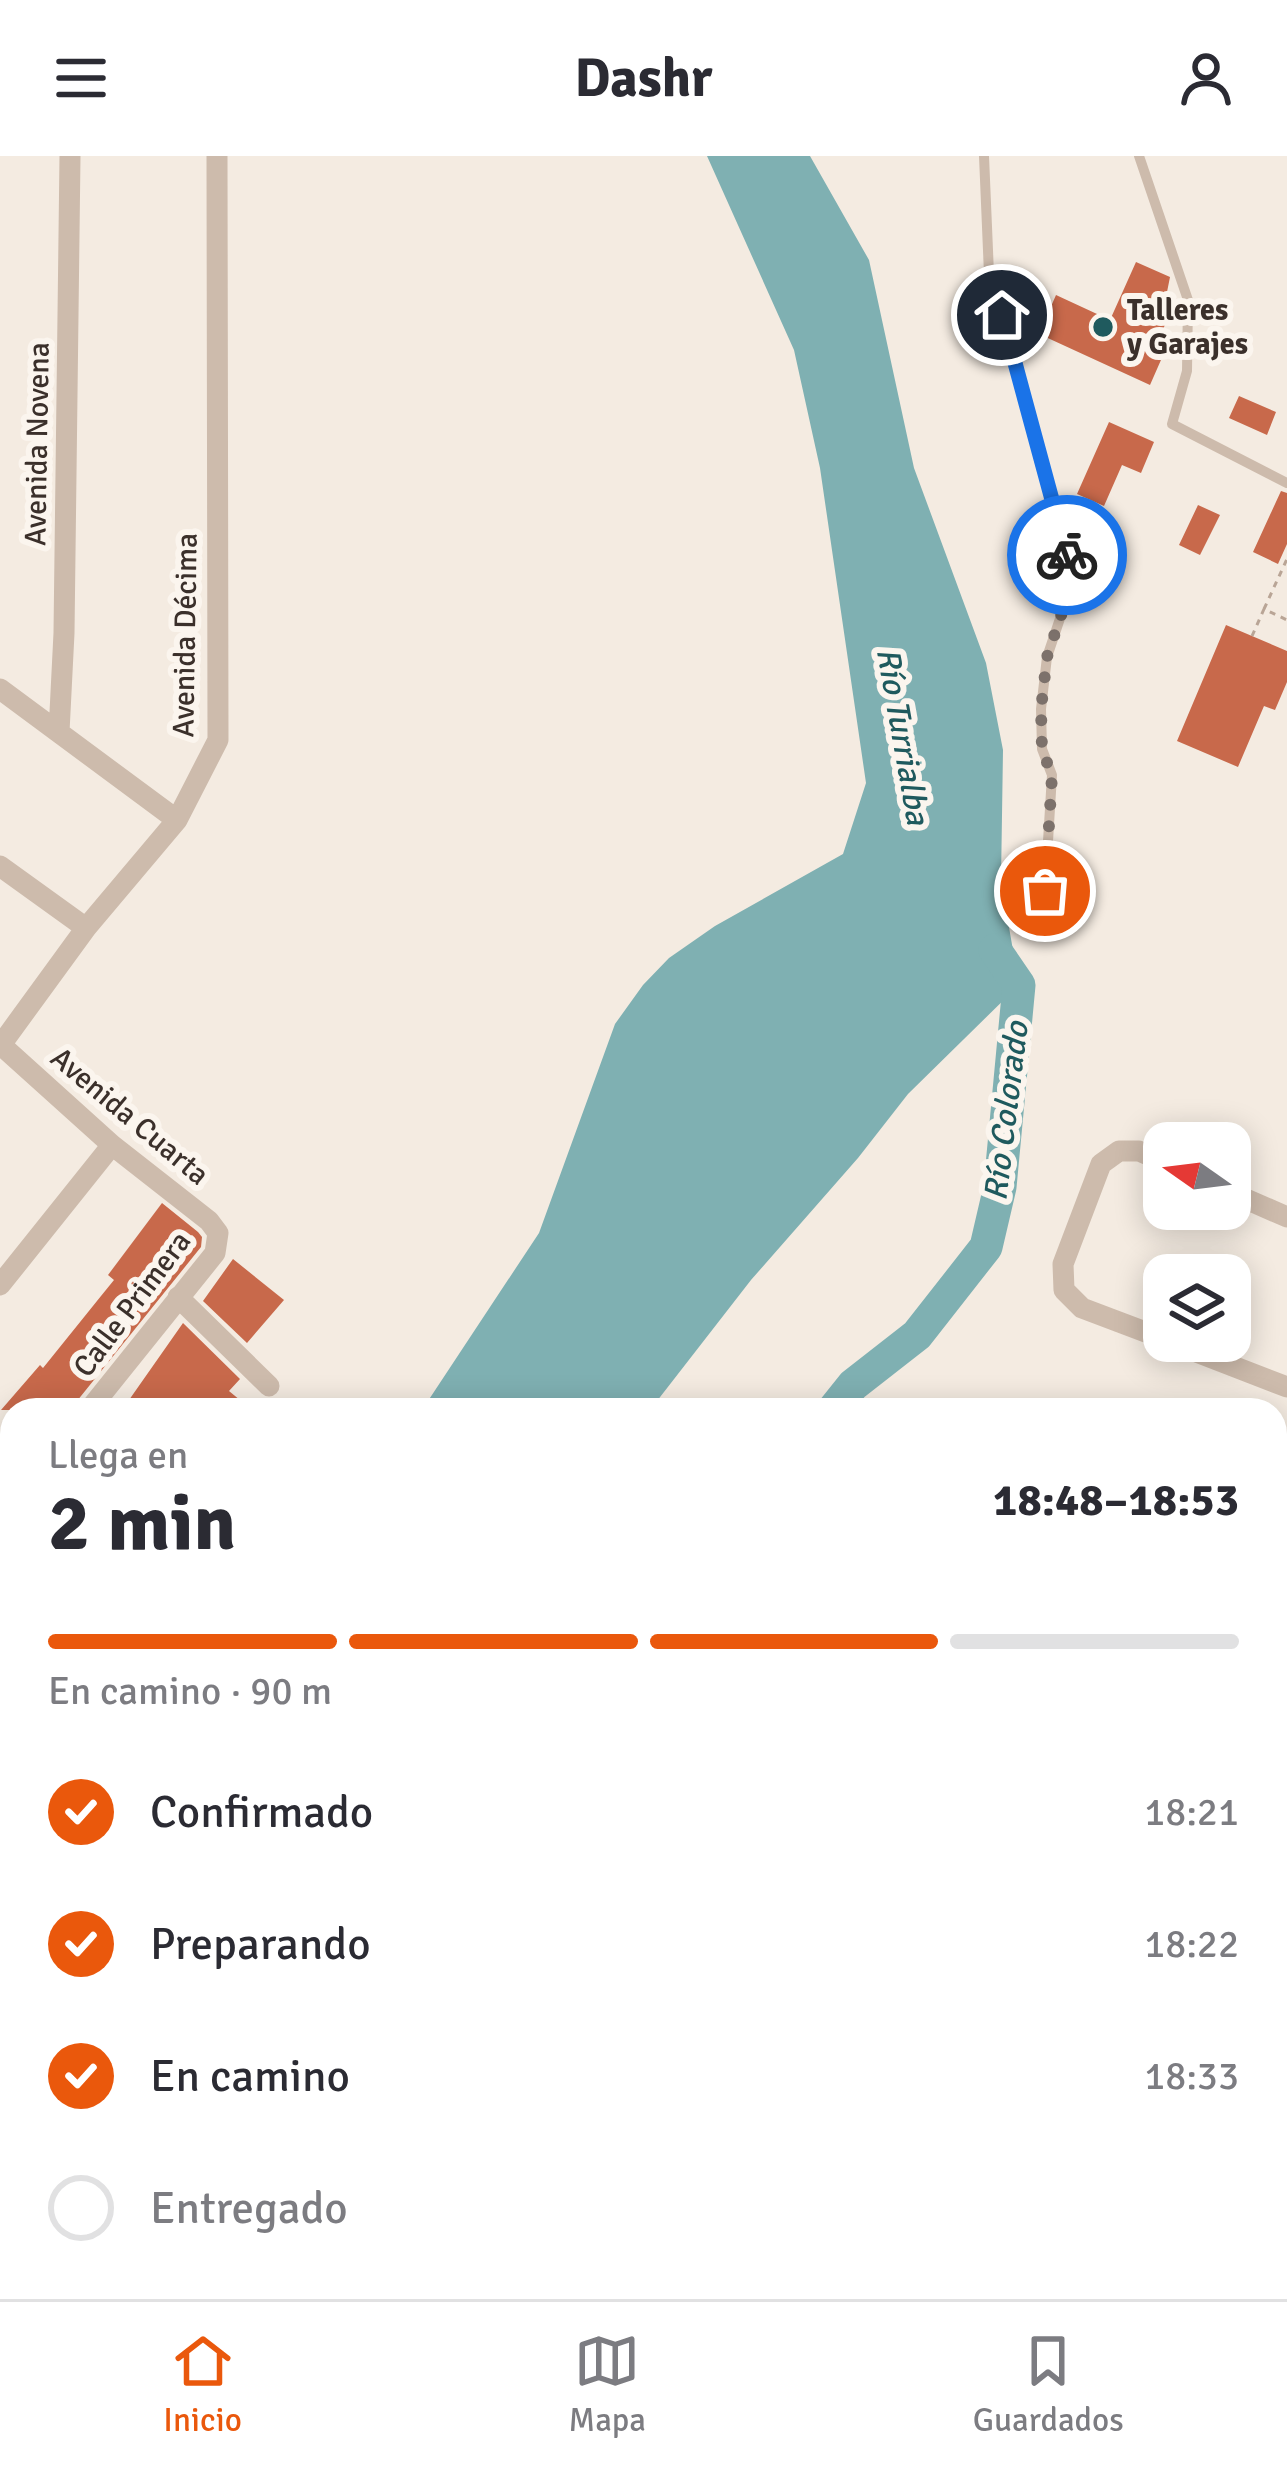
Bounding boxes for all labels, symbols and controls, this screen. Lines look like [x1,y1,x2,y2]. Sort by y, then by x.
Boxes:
icon: menu [48,45,114,111]
text: Dashr [575,45,712,112]
icon: person [1173,45,1239,111]
pin [951,264,1053,366]
icon: home [969,282,1035,348]
place label: Talleres y Garajes [1126,292,1248,363]
marker: Talleres y Garajes [1090,314,1116,340]
street label: Avenida Novena [17,342,58,546]
courier [1007,495,1127,615]
icon: bike [1034,522,1100,588]
street label: Avenida Décima [165,532,206,738]
water label: Río Turrialba [867,645,938,829]
pin [994,840,1096,942]
icon: bag [1012,858,1078,924]
water label: Río Colorado [975,1018,1038,1203]
street label: Avenida Cuarta [43,1039,216,1193]
north arrow [1143,1122,1251,1230]
map controls [1143,1122,1251,1362]
street label: Calle Primera [66,1224,199,1384]
button: layers [1143,1254,1251,1362]
text: Llega en [48,1431,188,1479]
text: 18:48–18:53 [993,1473,1239,1528]
text: 2 min [48,1476,236,1572]
text: En camino · 90 m [48,1667,332,1715]
icon: check [48,1779,114,1845]
text: Confirmado [150,1785,373,1840]
text: 18:21 [1144,1788,1239,1836]
icon: check [48,1911,114,1977]
text: Preparando [150,1917,371,1972]
text: 18:22 [1144,1920,1239,1968]
icon: check [48,2043,114,2109]
text: En camino [150,2049,350,2104]
text: 18:33 [1144,2052,1239,2100]
text: Entregado [150,2181,348,2236]
tab: Inicio [163,2328,242,2441]
tab: Mapa [568,2328,646,2441]
tab: Guardados [973,2328,1124,2441]

